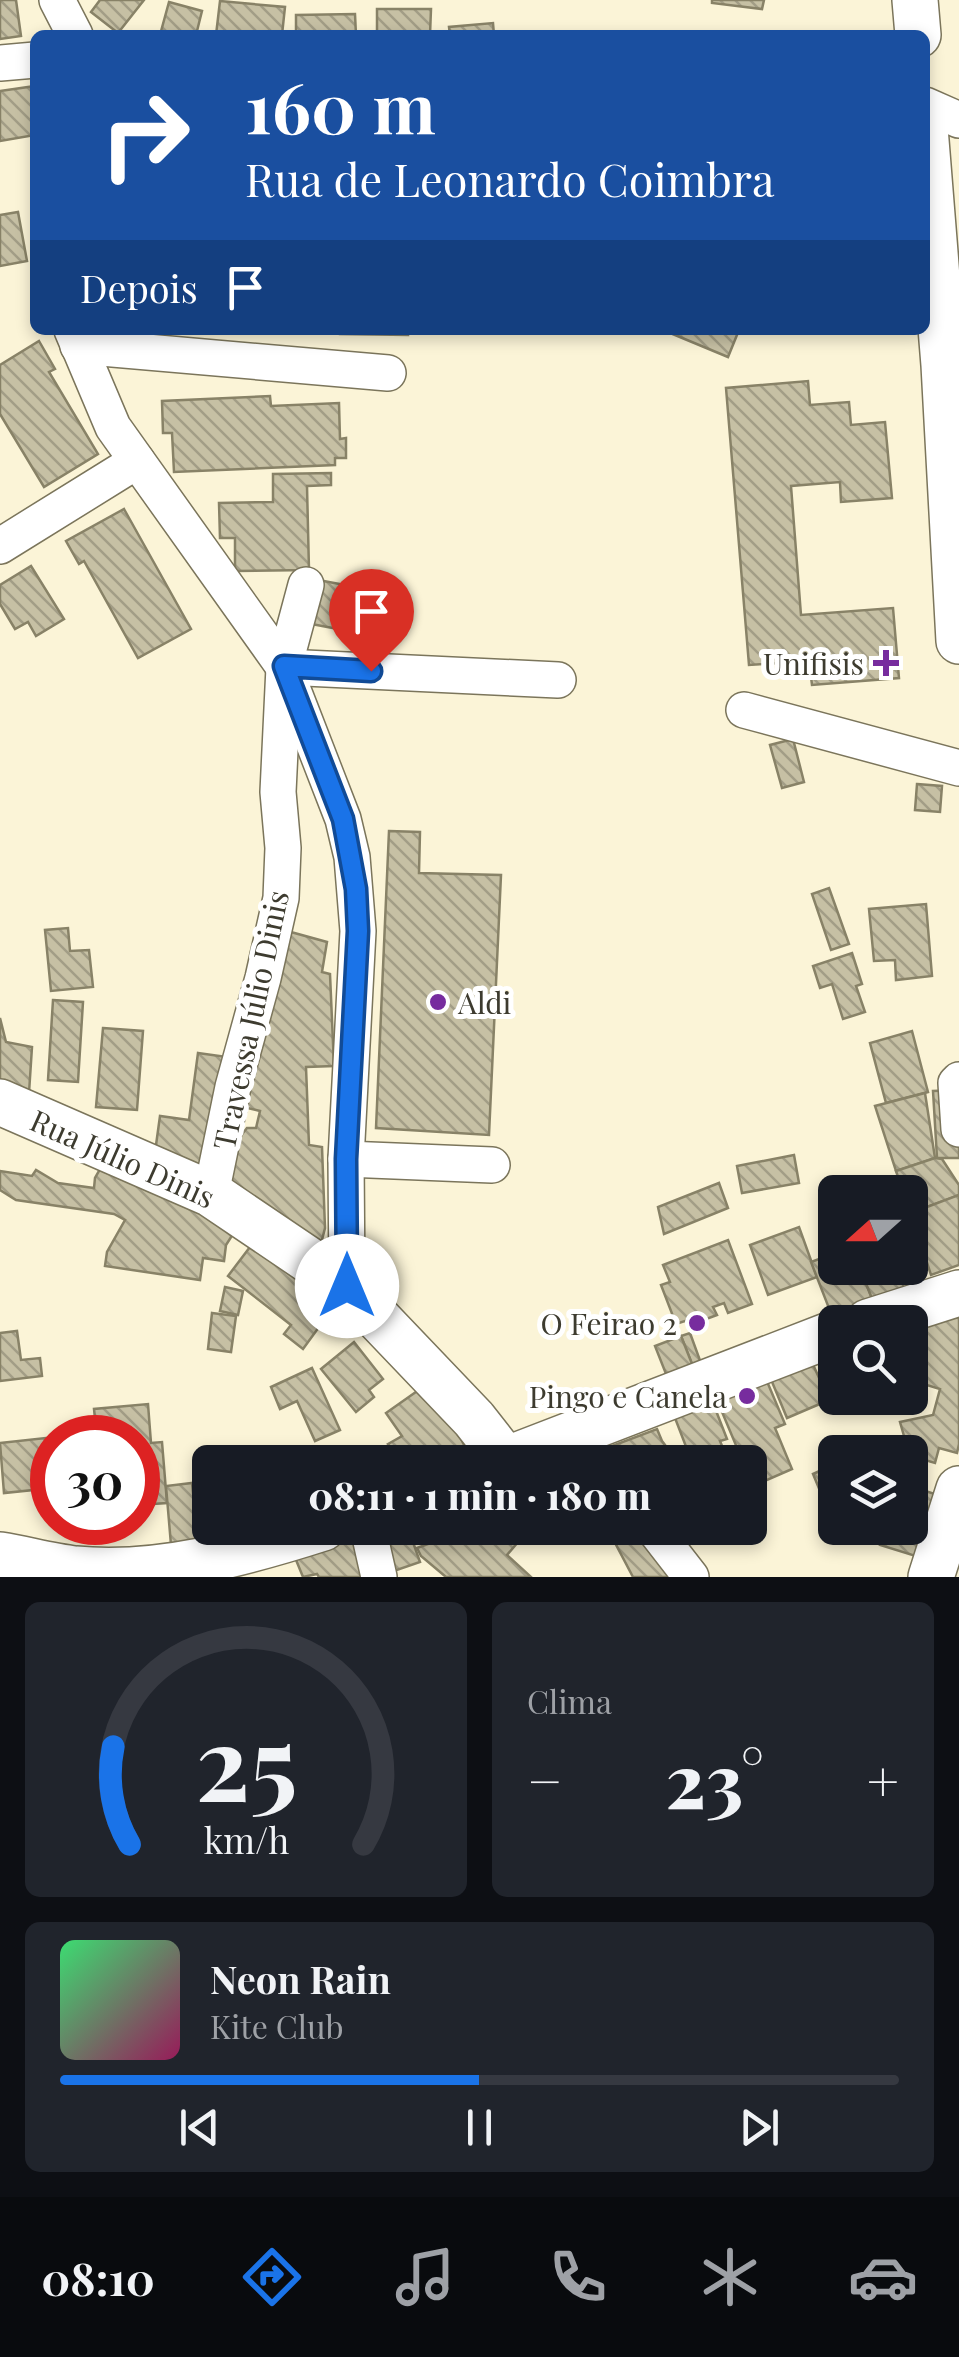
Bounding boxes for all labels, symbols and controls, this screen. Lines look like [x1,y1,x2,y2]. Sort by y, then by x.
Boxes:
text: 160 m [245,58,436,152]
icon: right [80,70,210,200]
text: Rua de Leonardo Coimbra [245,148,774,208]
icon: arrive [218,260,273,315]
text: Depois [80,262,198,313]
pin [329,569,414,672]
icon: arrive [344,584,399,639]
place label: Unifisis [763,643,864,683]
marker: Unifisis [873,650,899,676]
street label: Travessa Júlio Dinis [203,887,297,1153]
place label: Aldi [457,982,512,1022]
marker: Aldi [427,991,449,1013]
street label: Rua Júlio Dinis [25,1100,221,1216]
north arrow [818,1175,928,1285]
map controls [818,1175,928,1545]
position arrow [295,1234,399,1338]
place label: O Feirao 2 [540,1303,677,1343]
button: search [818,1305,928,1415]
marker: O Feirao 2 [686,1312,708,1334]
place label: Pingo e Canela [529,1376,727,1416]
marker: Pingo e Canela [736,1385,758,1407]
speed limit sign: 30 [30,1415,160,1545]
button: layers [818,1435,928,1545]
text: 08:11 · 1 min · 180 m [308,1469,651,1520]
text: Clima [527,1679,612,1722]
text: 25 [195,1689,297,1828]
text: 23° [665,1728,764,1828]
text: − [527,1742,563,1816]
text: + [867,1742,899,1816]
text: km/h [203,1815,289,1863]
text: Neon Rain [210,1953,391,2004]
text: Kite Club [210,2004,344,2047]
icon: previous [172,2100,227,2155]
icon: pause [452,2100,507,2155]
icon: next [732,2100,787,2155]
icon: directions [237,2242,307,2312]
icon: music [390,2242,460,2312]
icon: phone [543,2242,613,2312]
icon: climate [695,2242,765,2312]
icon: car [848,2242,918,2312]
text: 08:10 [41,2247,155,2307]

